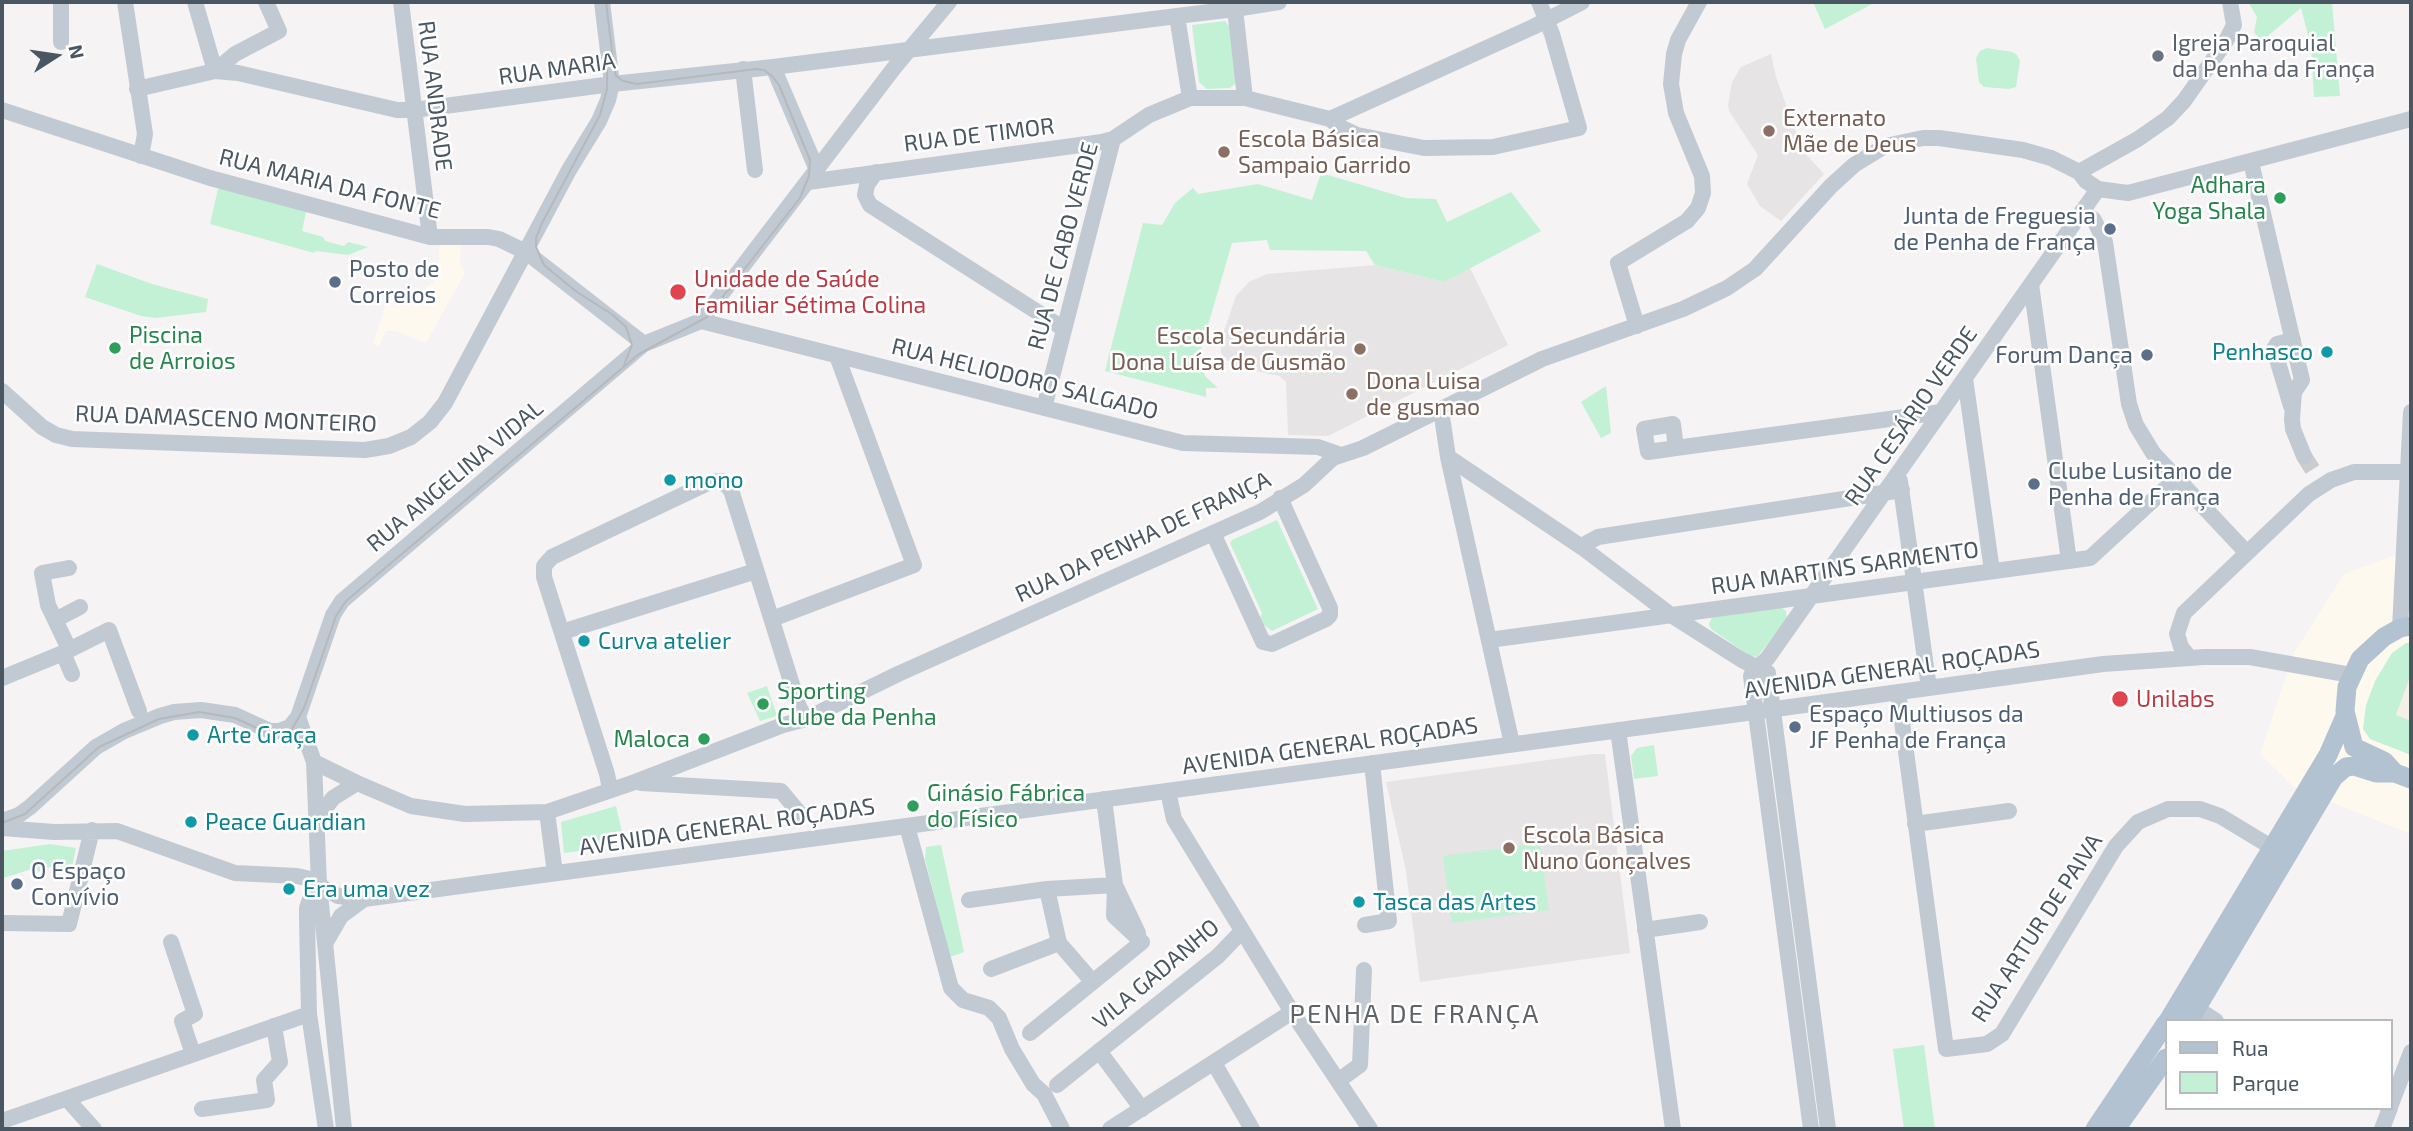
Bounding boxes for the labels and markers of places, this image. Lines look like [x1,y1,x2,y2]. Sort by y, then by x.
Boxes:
place label: Igreja Paroquial da Penha da França [2172,29,2375,83]
marker: Igreja Paroquial da Penha da França [2150,48,2166,64]
place label: Externato Mãe de Deus [1783,104,1916,158]
marker: Externato Mãe de Deus [1761,123,1777,139]
place label: Escola Básica Sampaio Garrido [1238,125,1411,179]
marker: Escola Básica Sampaio Garrido [1216,144,1232,160]
place label: Adhara Yoga Shala [2153,171,2266,225]
marker: Adhara Yoga Shala [2272,190,2288,206]
place label: Junta de Freguesia de Penha de França [1893,202,2096,256]
marker: Junta de Freguesia de Penha de França [2102,221,2118,237]
place label: Posto de Correios [349,255,440,309]
place label: Unidade de Saúde Familiar Sétima Colina [694,265,926,319]
marker: Posto de Correios [327,274,343,290]
marker: Unidade de Saúde Familiar Sétima Colina [668,282,688,302]
place label: Piscina de Arroios [129,321,236,375]
place label: Escola Secundária Dona Luísa de Gusmão [1111,322,1346,376]
place label: Penhasco [2212,338,2313,366]
marker: Piscina de Arroios [107,340,123,356]
marker: Escola Secundária Dona Luísa de Gusmão [1352,341,1368,357]
place label: Forum Dança [1995,341,2133,369]
marker: Penhasco [2319,344,2335,360]
marker: Forum Dança [2139,347,2155,363]
place label: Dona Luisa de gusmao [1366,367,1480,421]
marker: Dona Luisa de gusmao [1344,386,1360,402]
place label: Clube Lusitano de Penha de França [2048,457,2232,511]
place label: mono [684,466,744,494]
marker: mono [662,472,678,488]
marker: Clube Lusitano de Penha de França [2026,476,2042,492]
place label: Curva atelier [598,627,731,655]
marker: Curva atelier [576,633,592,649]
place label: Sporting Clube da Penha [777,677,937,731]
place label: Unilabs [2136,685,2215,713]
marker: Unilabs [2110,689,2130,709]
marker: Sporting Clube da Penha [755,696,771,712]
place label: Espaço Multiusos da JF Penha de França [1809,700,2024,754]
marker: Espaço Multiusos da JF Penha de França [1787,719,1803,735]
place label: Arte Graça [207,721,317,749]
place label: Maloca [613,725,690,753]
marker: Arte Graça [185,727,201,743]
marker: Maloca [696,731,712,747]
place label: Ginásio Fábrica do Físico [927,779,1085,833]
marker: Ginásio Fábrica do Físico [905,798,921,814]
place label: Peace Guardian [205,808,366,836]
marker: Peace Guardian [183,814,199,830]
place label: Escola Básica Nuno Gonçalves [1523,821,1691,875]
marker: Escola Básica Nuno Gonçalves [1501,840,1517,856]
place label: O Espaço Convívio [31,857,126,911]
place label: Era uma vez [303,875,430,903]
marker: O Espaço Convívio [9,876,25,892]
marker: Era uma vez [281,881,297,897]
place label: Tasca das Artes [1373,888,1536,916]
marker: Tasca das Artes [1351,894,1367,910]

